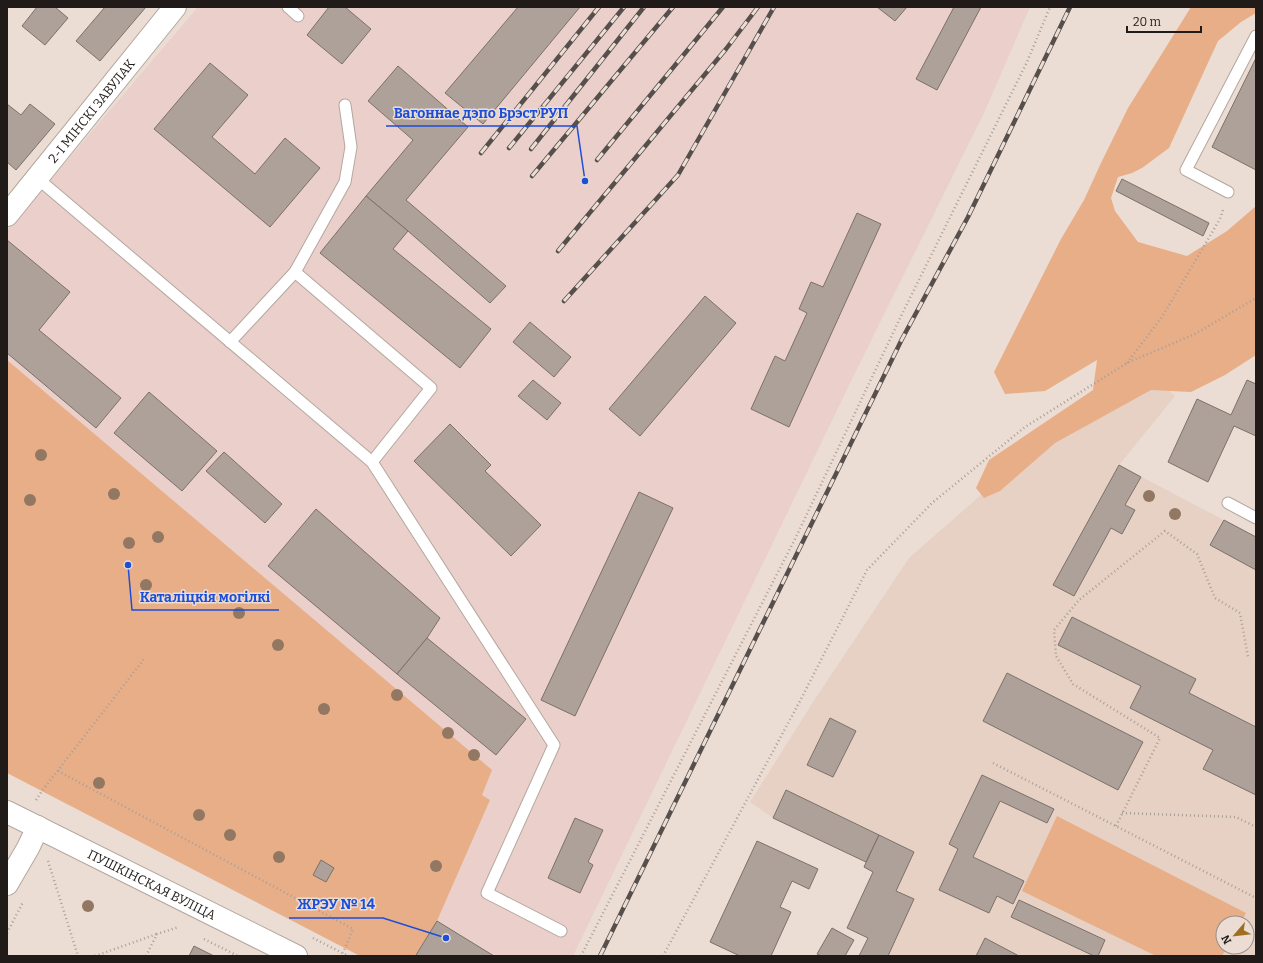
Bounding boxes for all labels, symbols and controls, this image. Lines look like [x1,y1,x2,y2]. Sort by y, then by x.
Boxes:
scale bar [1127,8,1201,34]
text: 20 m [1133,15,1162,29]
street label: 2-І МІНСКІ ЗАВУЛАК [45,55,138,166]
callout: Вагоннае дэпо Брэст РУП [386,100,577,126]
text: Вагоннае дэпо Брэст РУП [394,105,569,122]
callout: Каталіцкія могілкі [132,584,279,610]
text: Каталіцкія могілкі [140,589,271,606]
street label: ПУШКІНСКАЯ ВУЛІЦА [85,846,219,923]
callout: ЖРЭУ № 14 [289,892,383,918]
text: ЖРЭУ № 14 [297,896,375,913]
north arrow [1215,915,1255,955]
text: N [1219,932,1234,946]

